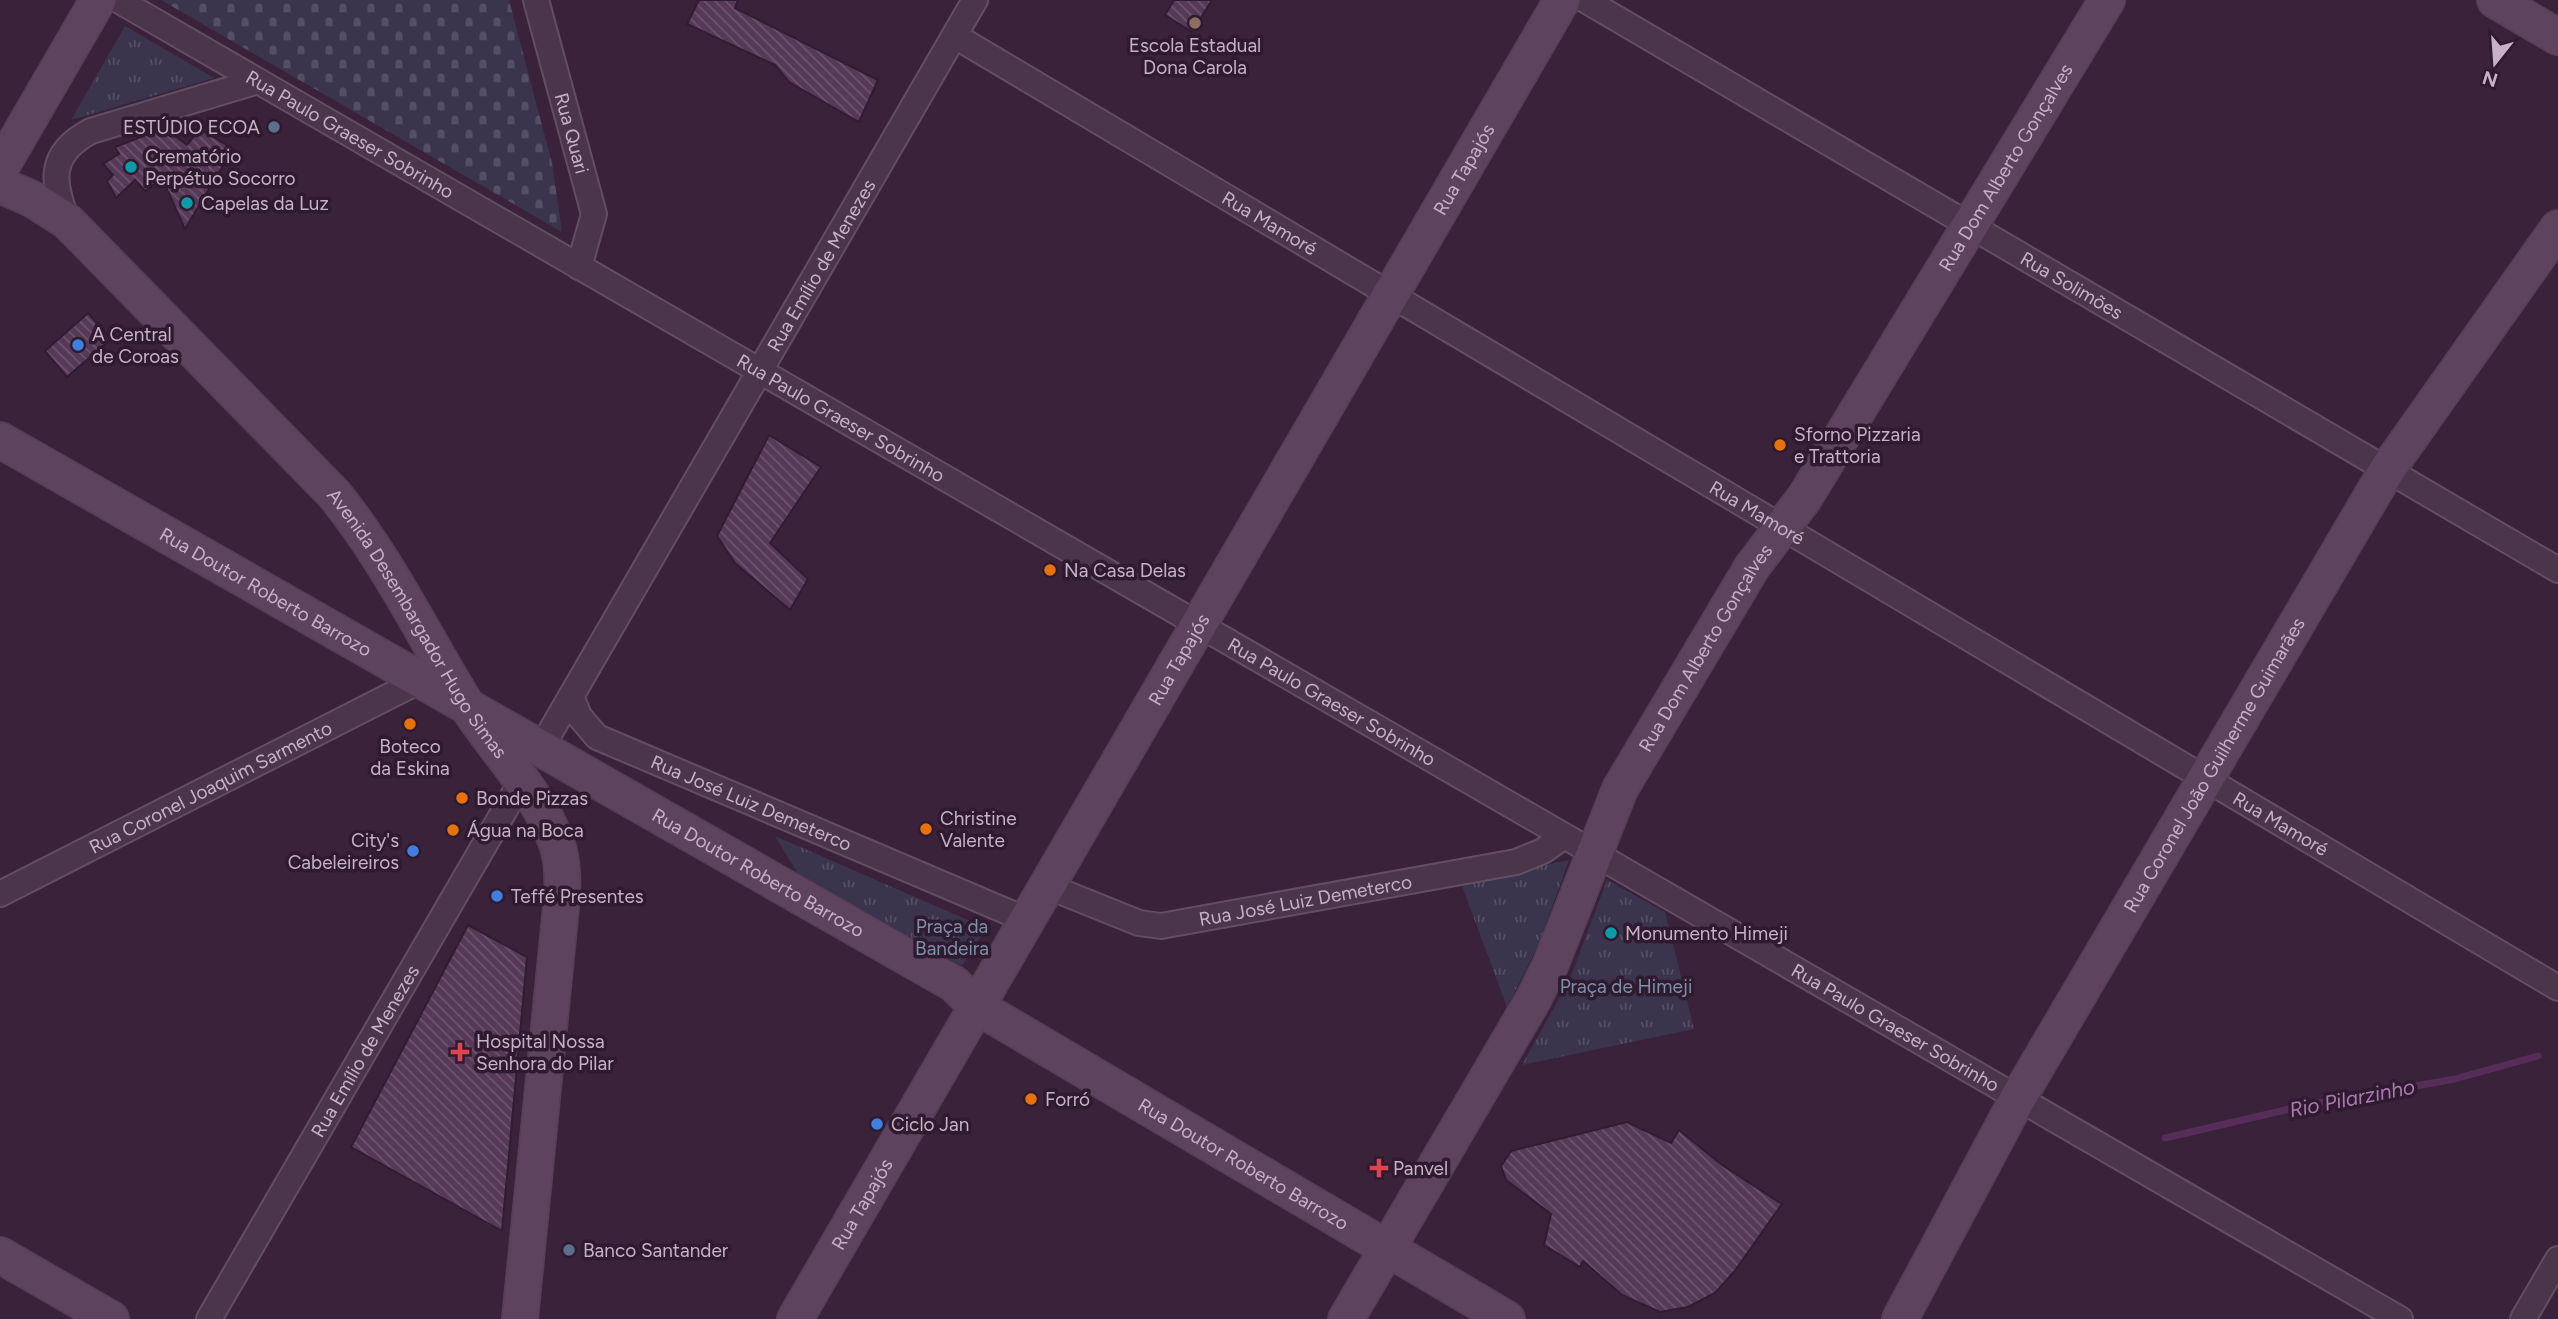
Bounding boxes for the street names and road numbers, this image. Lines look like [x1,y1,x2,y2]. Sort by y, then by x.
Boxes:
street label: Rua Dom Alberto Gonçalves [1933,59,2077,275]
street label: Rua Paulo Graeser Sobrinho [242,65,458,203]
street label: Rua Quari [550,90,594,176]
street label: Rua Tapajós [1428,119,1499,219]
street label: Rua Emílio de Menezes [762,175,880,356]
street label: Rua Mamoré [1218,186,1321,260]
street label: Rua Solimões [2016,246,2127,324]
street label: Rua Paulo Graeser Sobrinho [733,349,949,487]
street label: Rua Mamoré [1705,475,1809,550]
street label: Avenida Desembargador Hugo Simas [322,484,512,763]
street label: Rua Doutor Roberto Barrozo [156,522,376,661]
street label: Rua Dom Alberto Gonçalves [1633,539,1777,756]
street label: Rua Tapajós [1143,609,1214,709]
street label: Rua Coronel João Guilherme Guimarães [2118,613,2309,916]
street label: Rua Paulo Graeser Sobrinho [1224,633,1440,771]
street label: Rua Coronel Joaquim Sarmento [85,716,336,858]
street label: Rua José Luiz Demeterco [648,750,855,856]
street label: Rua Mamoré [2229,786,2333,861]
street label: Rua Doutor Roberto Barrozo [648,803,868,942]
street label: Rua José Luiz Demeterco [1197,870,1414,930]
street label: Rua Paulo Graeser Sobrinho [1787,958,2003,1096]
street label: Rua Emílio de Menezes [306,961,424,1141]
street label: Rua Doutor Roberto Barrozo [1134,1093,1353,1235]
street label: Rua Tapajós [826,1154,897,1254]

